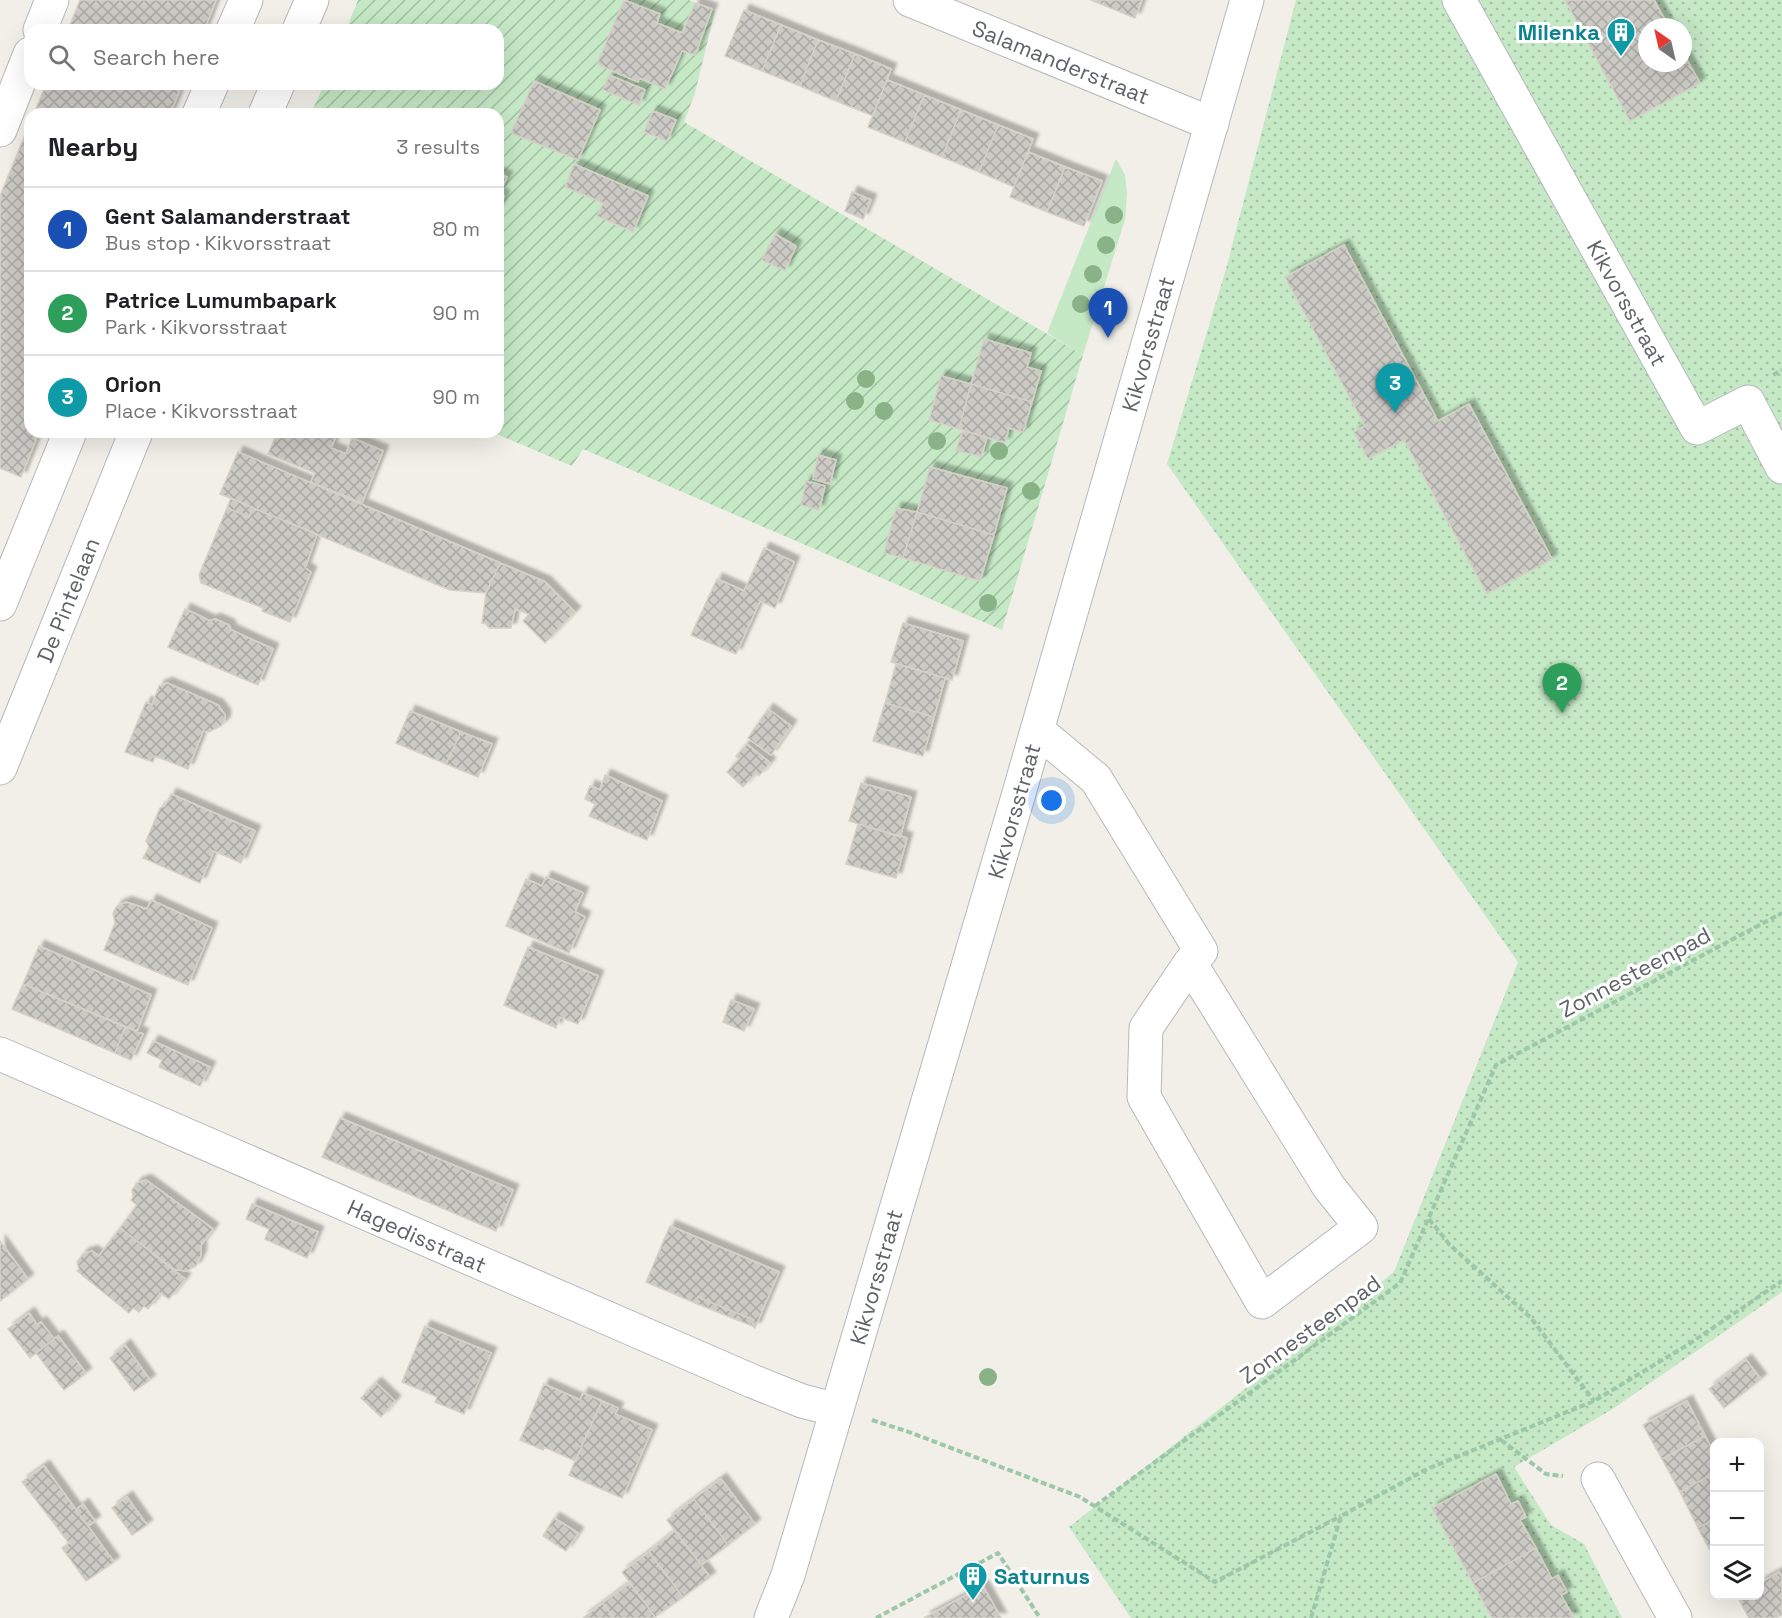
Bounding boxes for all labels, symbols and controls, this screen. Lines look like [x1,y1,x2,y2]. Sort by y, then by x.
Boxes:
street label: Salamanderstraat [968,14,1154,110]
building icon: Milenka [1605,16,1637,58]
place label: Milenka [1518,18,1600,46]
north arrow [1638,18,1692,72]
search box [24,24,504,90]
icon: search [45,41,78,74]
text: Search here [93,43,220,71]
text: Nearby [48,130,138,164]
text: 3 results [396,134,480,160]
text: Gent Salamanderstraat [105,202,350,230]
text: 1 [63,216,72,242]
text: 80 m [432,216,480,242]
text: Bus stop · Kikvorsstraat [105,230,331,256]
street label: Kikvorsstraat [1581,235,1673,371]
street label: Kikvorsstraat [1115,273,1181,415]
text: Patrice Lumumbapark [105,286,337,314]
pin: 1 [1088,288,1128,338]
text: 2 [62,300,73,326]
text: 90 m [433,300,480,326]
text: Park · Kikvorsstraat [105,314,287,340]
pin: 3 [1376,364,1414,413]
text: Orion [105,370,161,398]
text: 3 [61,384,74,410]
text: 90 m [433,384,480,410]
text: Place · Kikvorsstraat [105,398,298,424]
street label: De Pintelaan [30,534,106,666]
pin: 2 [1542,664,1582,713]
street label: Kikvorsstraat [981,740,1047,882]
your location [1037,786,1066,815]
street label: Zonnesteenpad [1555,920,1715,1024]
street label: Hagedisstraat [343,1193,491,1279]
street label: Kikvorsstraat [843,1206,909,1348]
street label: Zonnesteenpad [1234,1269,1386,1389]
map controls [1710,1438,1764,1600]
button: + [1710,1438,1764,1492]
button: − [1710,1492,1764,1546]
button: layers [1710,1546,1764,1600]
building icon: Saturnus [957,1560,989,1602]
place label: Saturnus [994,1562,1090,1590]

